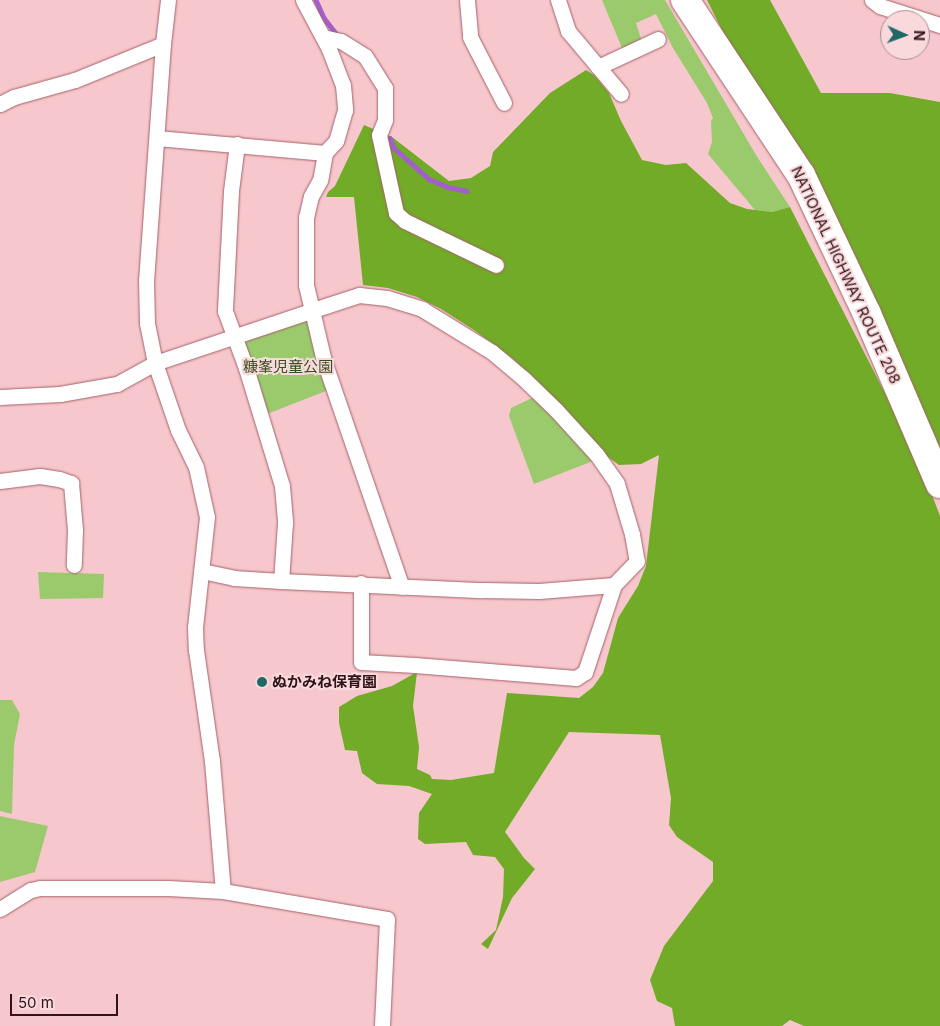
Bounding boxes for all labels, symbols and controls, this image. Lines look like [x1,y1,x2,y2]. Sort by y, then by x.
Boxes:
north arrow [880,10,930,60]
text: N [911,30,928,41]
street label: NATIONAL HIGHWAY ROUTE 208 [788,163,904,387]
park label: 糠峯児童公園 [243,358,333,376]
place label: ぬかみね保育園 [272,673,377,691]
marker: ぬかみね保育園 [256,676,268,688]
scale bar [12,984,120,1016]
text: 50 m [18,993,54,1012]

